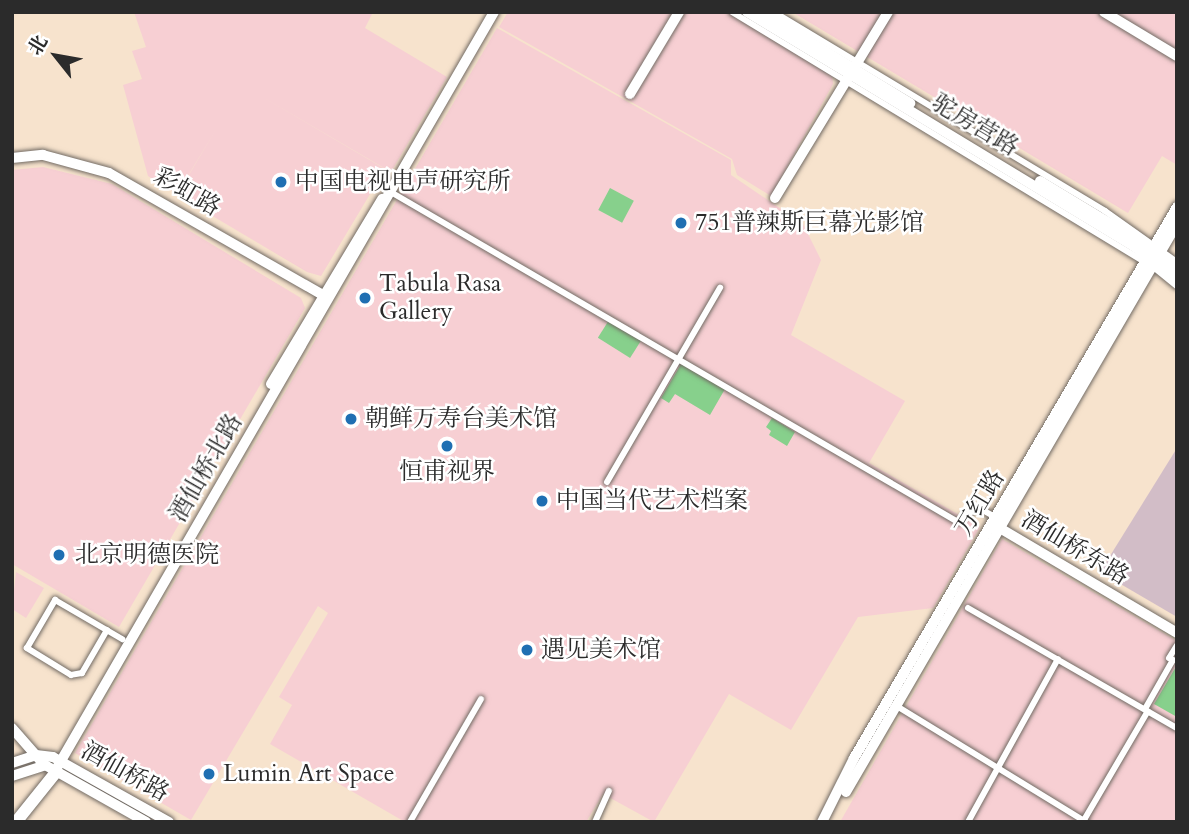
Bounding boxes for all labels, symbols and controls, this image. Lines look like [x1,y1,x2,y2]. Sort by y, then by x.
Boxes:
north arrow [21,21,91,91]
text: 北 [22,30,54,60]
street label: 驼房营路 [926,88,1024,162]
street label: 彩虹路 [149,162,225,222]
place label: 中国电视电声研究所 [295,168,511,196]
marker: 中国电视电声研究所 [273,174,289,190]
place label: 751普辣斯巨幕光影馆 [695,209,924,237]
marker: 751普辣斯巨幕光影馆 [673,215,689,231]
place label: Tabula Rasa Gallery [379,270,501,326]
marker: Tabula Rasa Gallery [357,290,373,306]
place label: 朝鲜万寿台美术馆 [365,405,557,433]
street label: 酒仙桥北路 [164,409,248,527]
marker: 朝鲜万寿台美术馆 [343,411,359,427]
marker: 恒甫视界 [439,438,455,454]
place label: 恒甫视界 [399,458,495,486]
street label: 万红路 [949,465,1011,541]
place label: 中国当代艺术档案 [556,487,748,515]
marker: 中国当代艺术档案 [534,493,550,509]
street label: 酒仙桥东路 [1016,505,1134,591]
place label: 北京明德医院 [75,541,219,569]
marker: 北京明德医院 [49,545,69,565]
place label: 遇见美术馆 [541,636,661,664]
marker: 遇见美术馆 [519,642,535,658]
street label: 酒仙桥路 [76,736,174,808]
place label: Lumin Art Space [223,760,395,788]
marker: Lumin Art Space [201,766,217,782]

